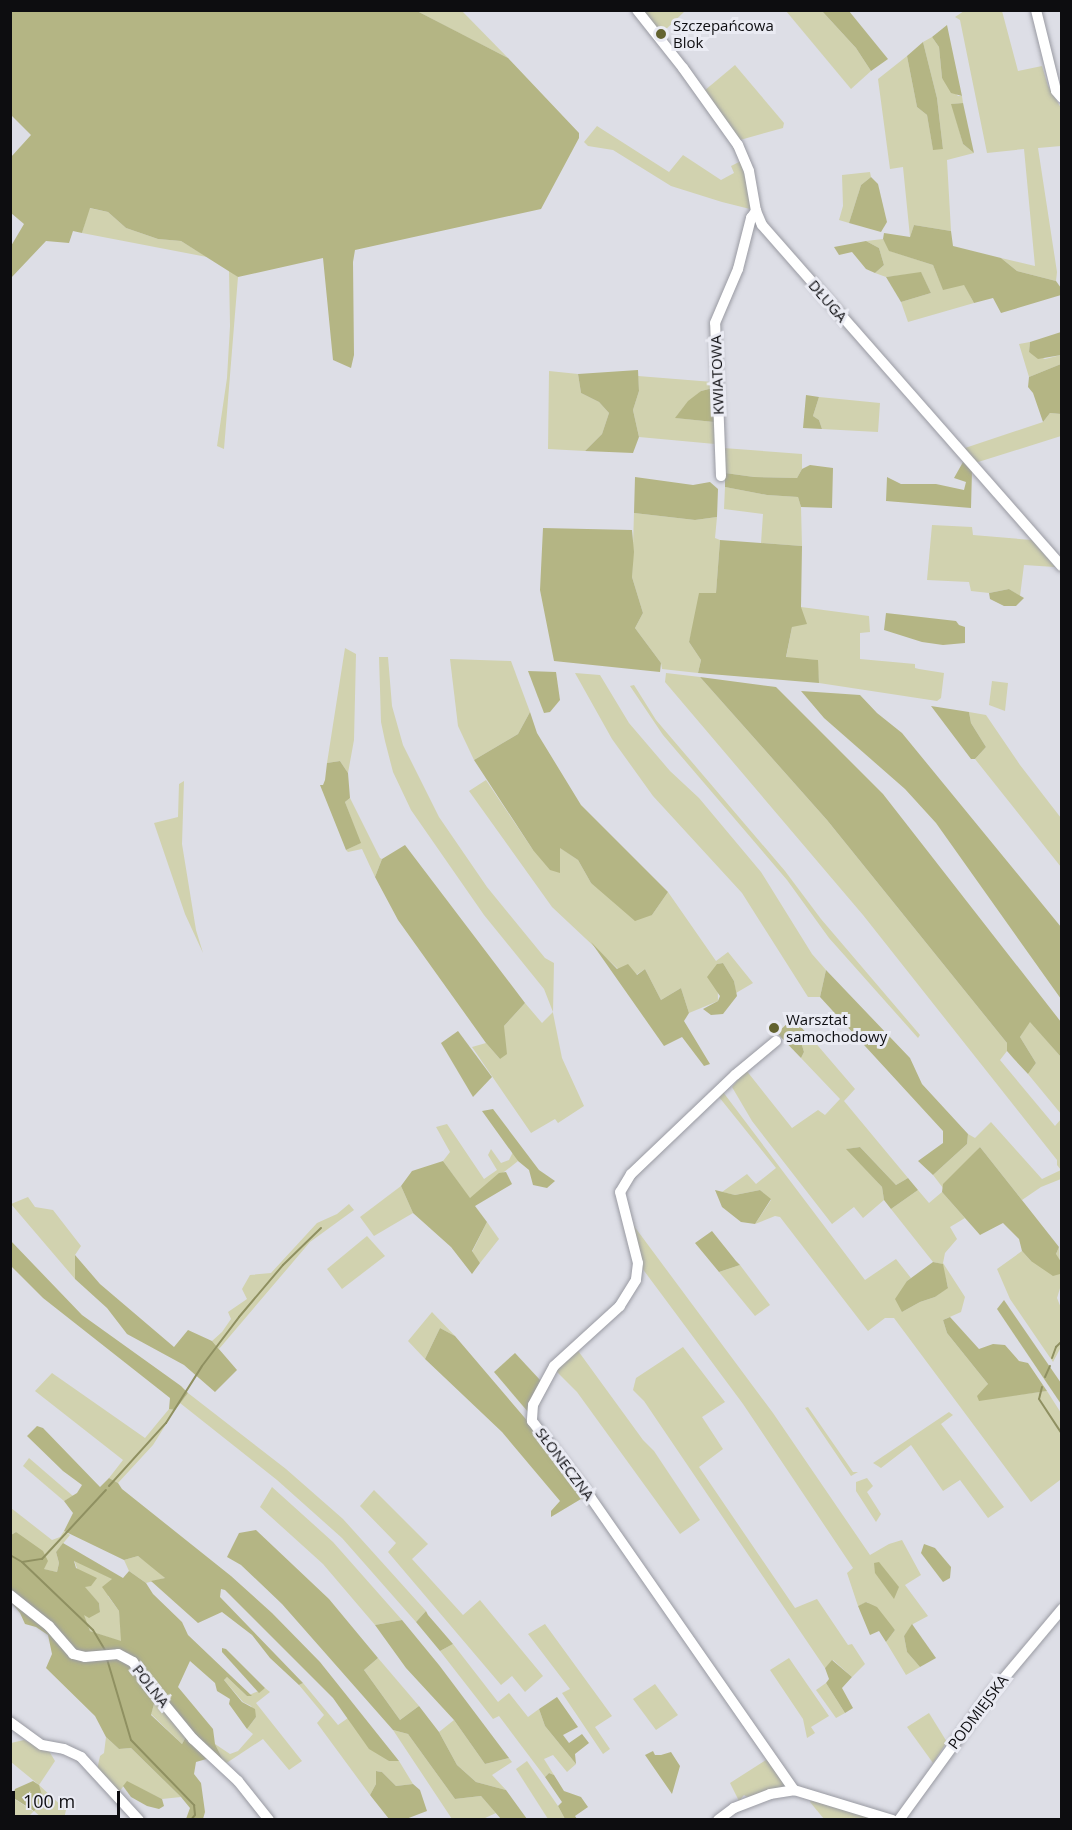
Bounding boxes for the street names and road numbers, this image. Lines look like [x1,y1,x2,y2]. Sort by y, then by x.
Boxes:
street label: DŁUGA [805,276,851,326]
street label: KWIATOWA [707,335,727,415]
street label: SŁONECZNA [532,1424,598,1504]
street label: POLNA [129,1661,173,1711]
street label: PODMIEJSKA [944,1671,1012,1753]

